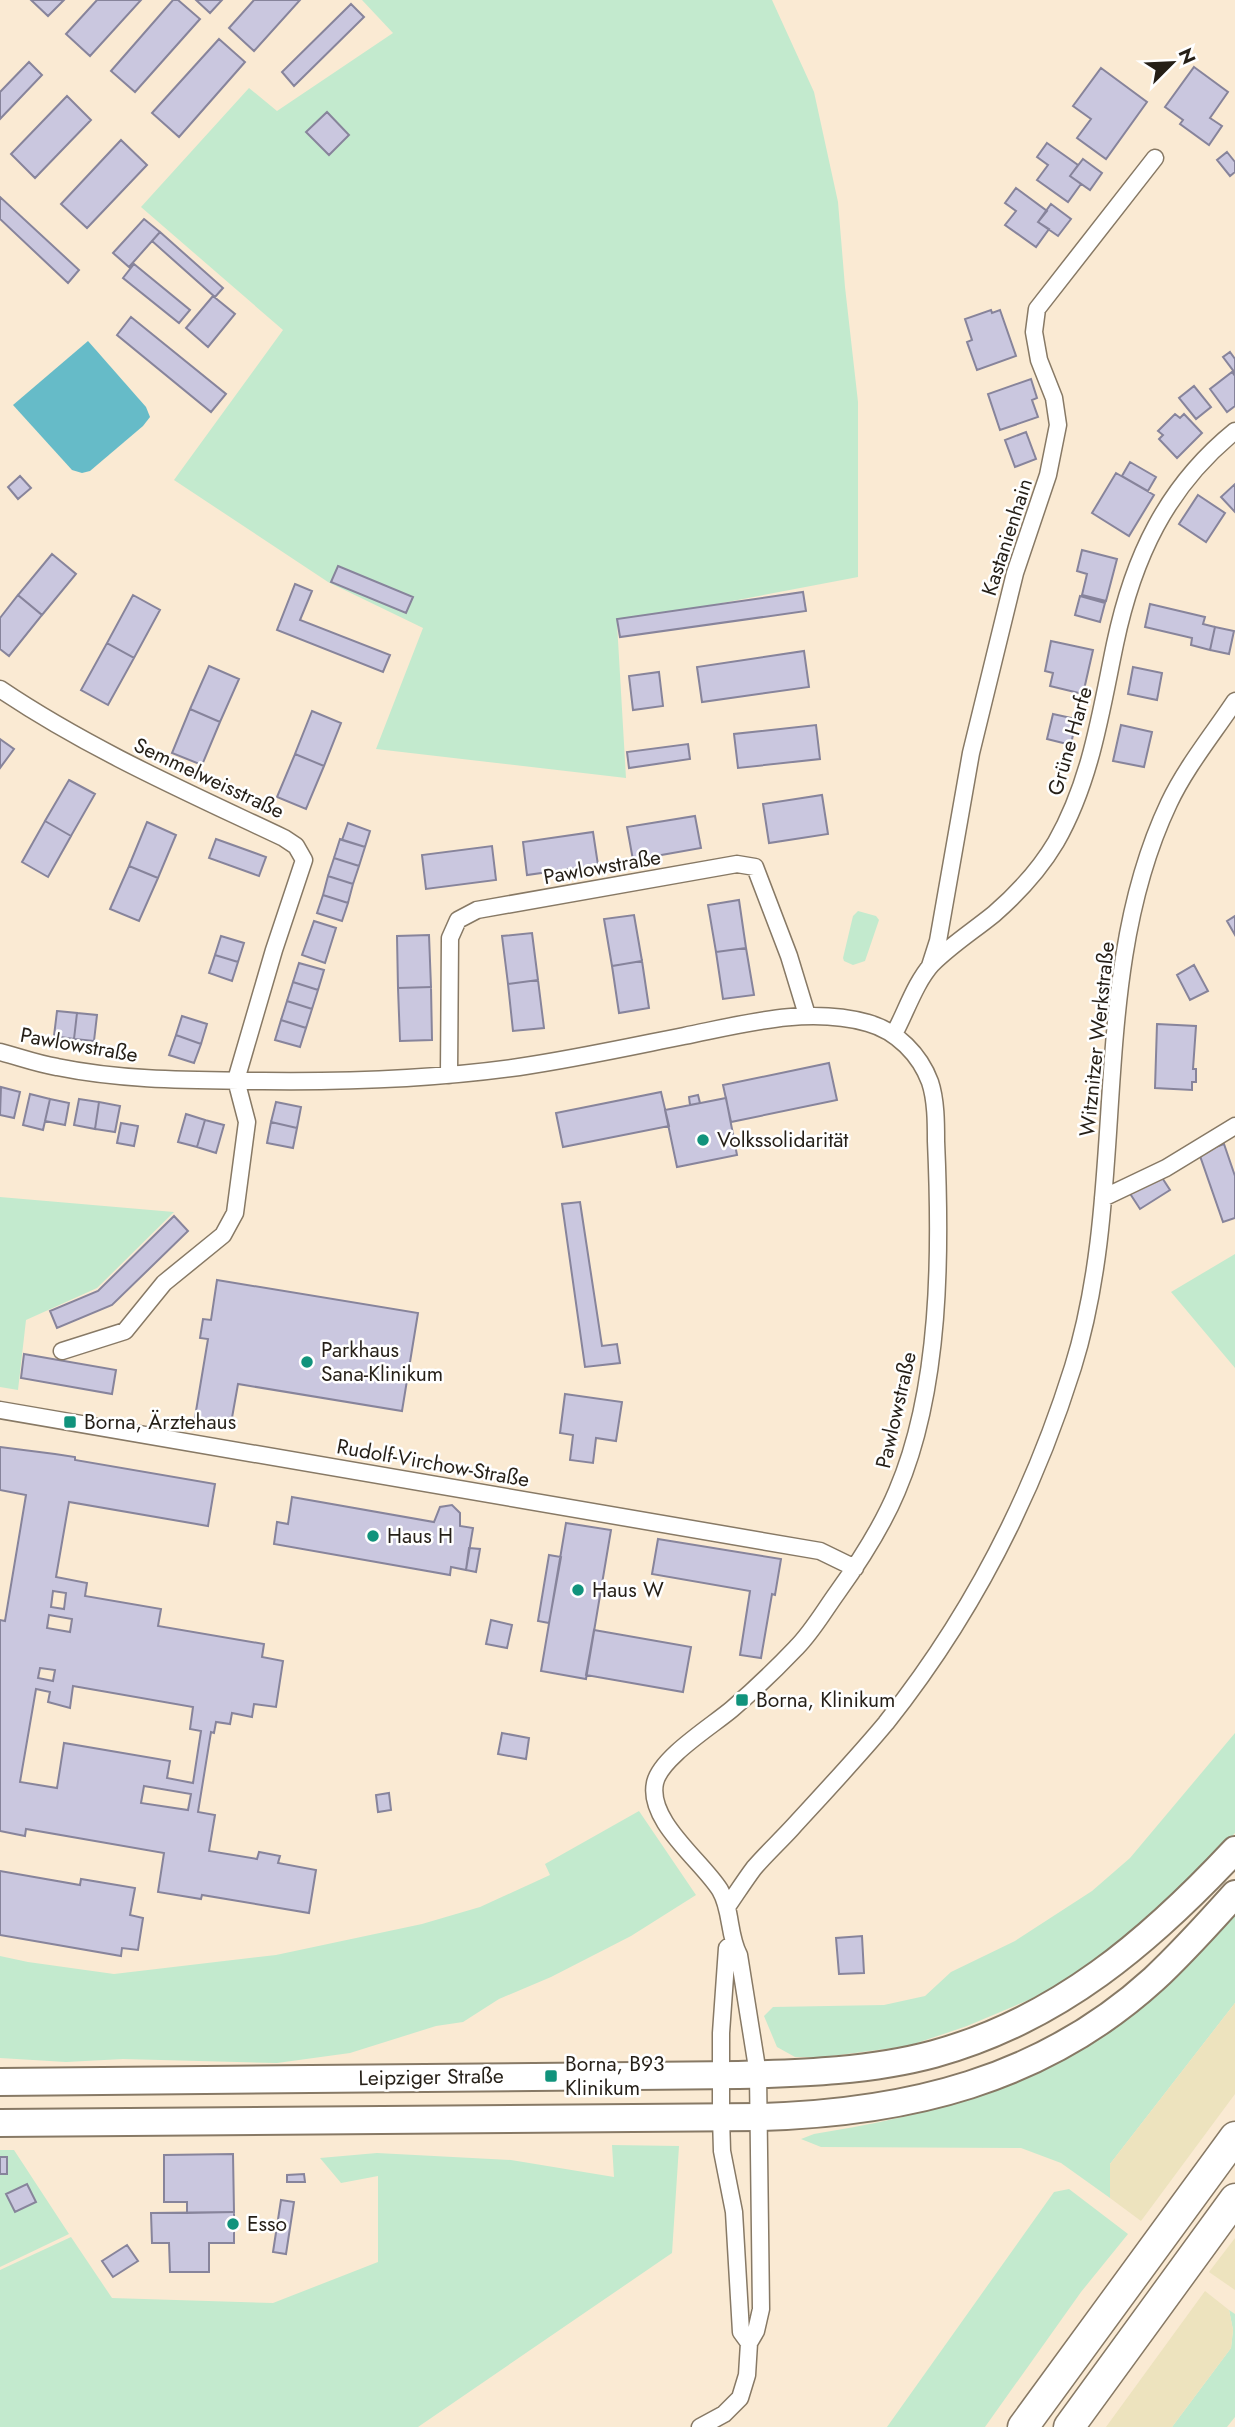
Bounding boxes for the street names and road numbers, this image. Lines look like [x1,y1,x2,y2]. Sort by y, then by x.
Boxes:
street label: Kastanienhain [974,475,1040,599]
street label: Grüne Harfe [1040,683,1100,799]
street label: Semmelweisstraße [129,730,289,826]
street label: Pawlowstraße [541,842,663,892]
street label: Witznitzer Werkstraße [1072,940,1122,1138]
street label: Pawlowstraße [18,1020,140,1070]
street label: Pawlowstraße [868,1349,924,1471]
street label: Rudolf-Virchow-Straße [334,1431,532,1495]
street label: Leipziger Straße [358,2061,504,2093]

